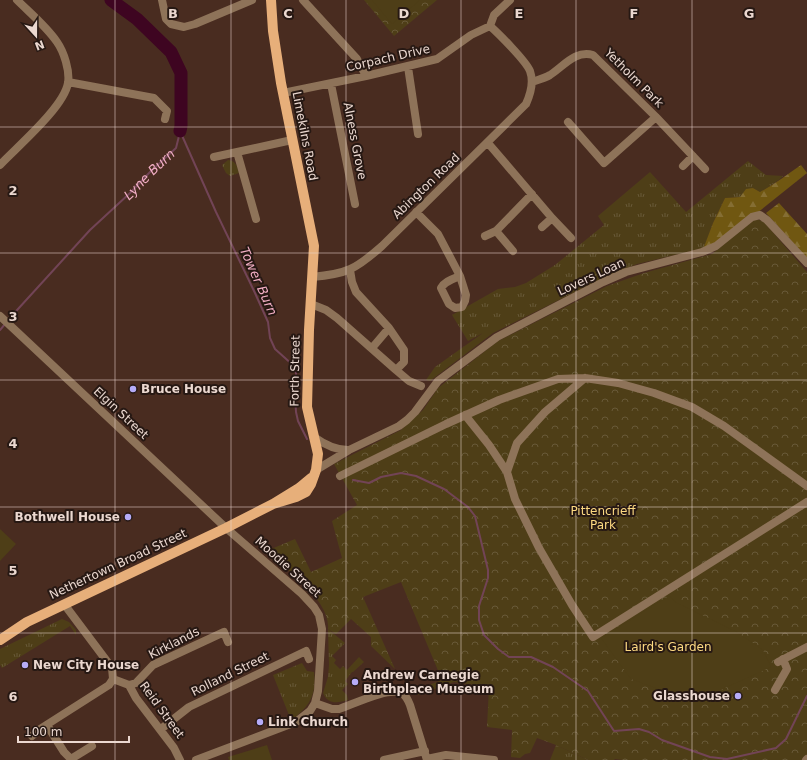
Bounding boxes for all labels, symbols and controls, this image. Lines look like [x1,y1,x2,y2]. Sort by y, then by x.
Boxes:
text: B [168,6,178,21]
text: C [283,6,293,21]
text: D [399,6,410,21]
text: E [515,6,523,21]
text: F [630,6,638,21]
text: G [744,6,754,21]
north arrow [16,16,56,56]
text: N [33,37,46,53]
street label: Corpach Drive [345,42,431,74]
street label: Yetholm Park [601,45,666,110]
street label: Limekilns Road [289,90,321,182]
street label: Alness Grove [341,101,369,181]
water label: Lyne Burn [121,146,178,203]
street label: Abington Road [389,150,463,222]
text: 2 [8,183,18,198]
water label: Tower Burn [237,245,280,318]
street label: Lovers Loan [555,255,627,299]
text: 3 [8,309,18,324]
street label: Forth Street [287,335,303,407]
place label: Bruce House [141,382,226,396]
street label: Elgin Street [91,384,151,442]
marker: Bruce House [128,384,138,394]
text: 4 [8,436,18,451]
park label: Pittencrieff Park [570,504,636,532]
place label: Bothwell House [15,510,120,524]
marker: Bothwell House [123,512,133,522]
street label: Nethertown Broad Street [47,526,189,602]
street label: Moodie Street [252,534,324,600]
text: 5 [8,563,18,578]
street label: Kirklands [146,624,202,662]
park label: Laird's Garden [624,640,712,654]
street label: Rolland Street [189,649,271,699]
place label: New City House [33,658,139,672]
marker: New City House [20,660,30,670]
place label: Andrew Carnegie Birthplace Museum [363,668,494,696]
marker: Andrew Carnegie Birthplace Museum [350,677,360,687]
street label: Reid Street [137,679,187,741]
text: 6 [8,689,18,704]
place label: Glasshouse [653,689,730,703]
marker: Glasshouse [733,691,743,701]
place label: Link Church [268,715,348,729]
marker: Link Church [255,717,265,727]
scale bar [18,718,129,744]
text: 100 m [24,725,62,739]

